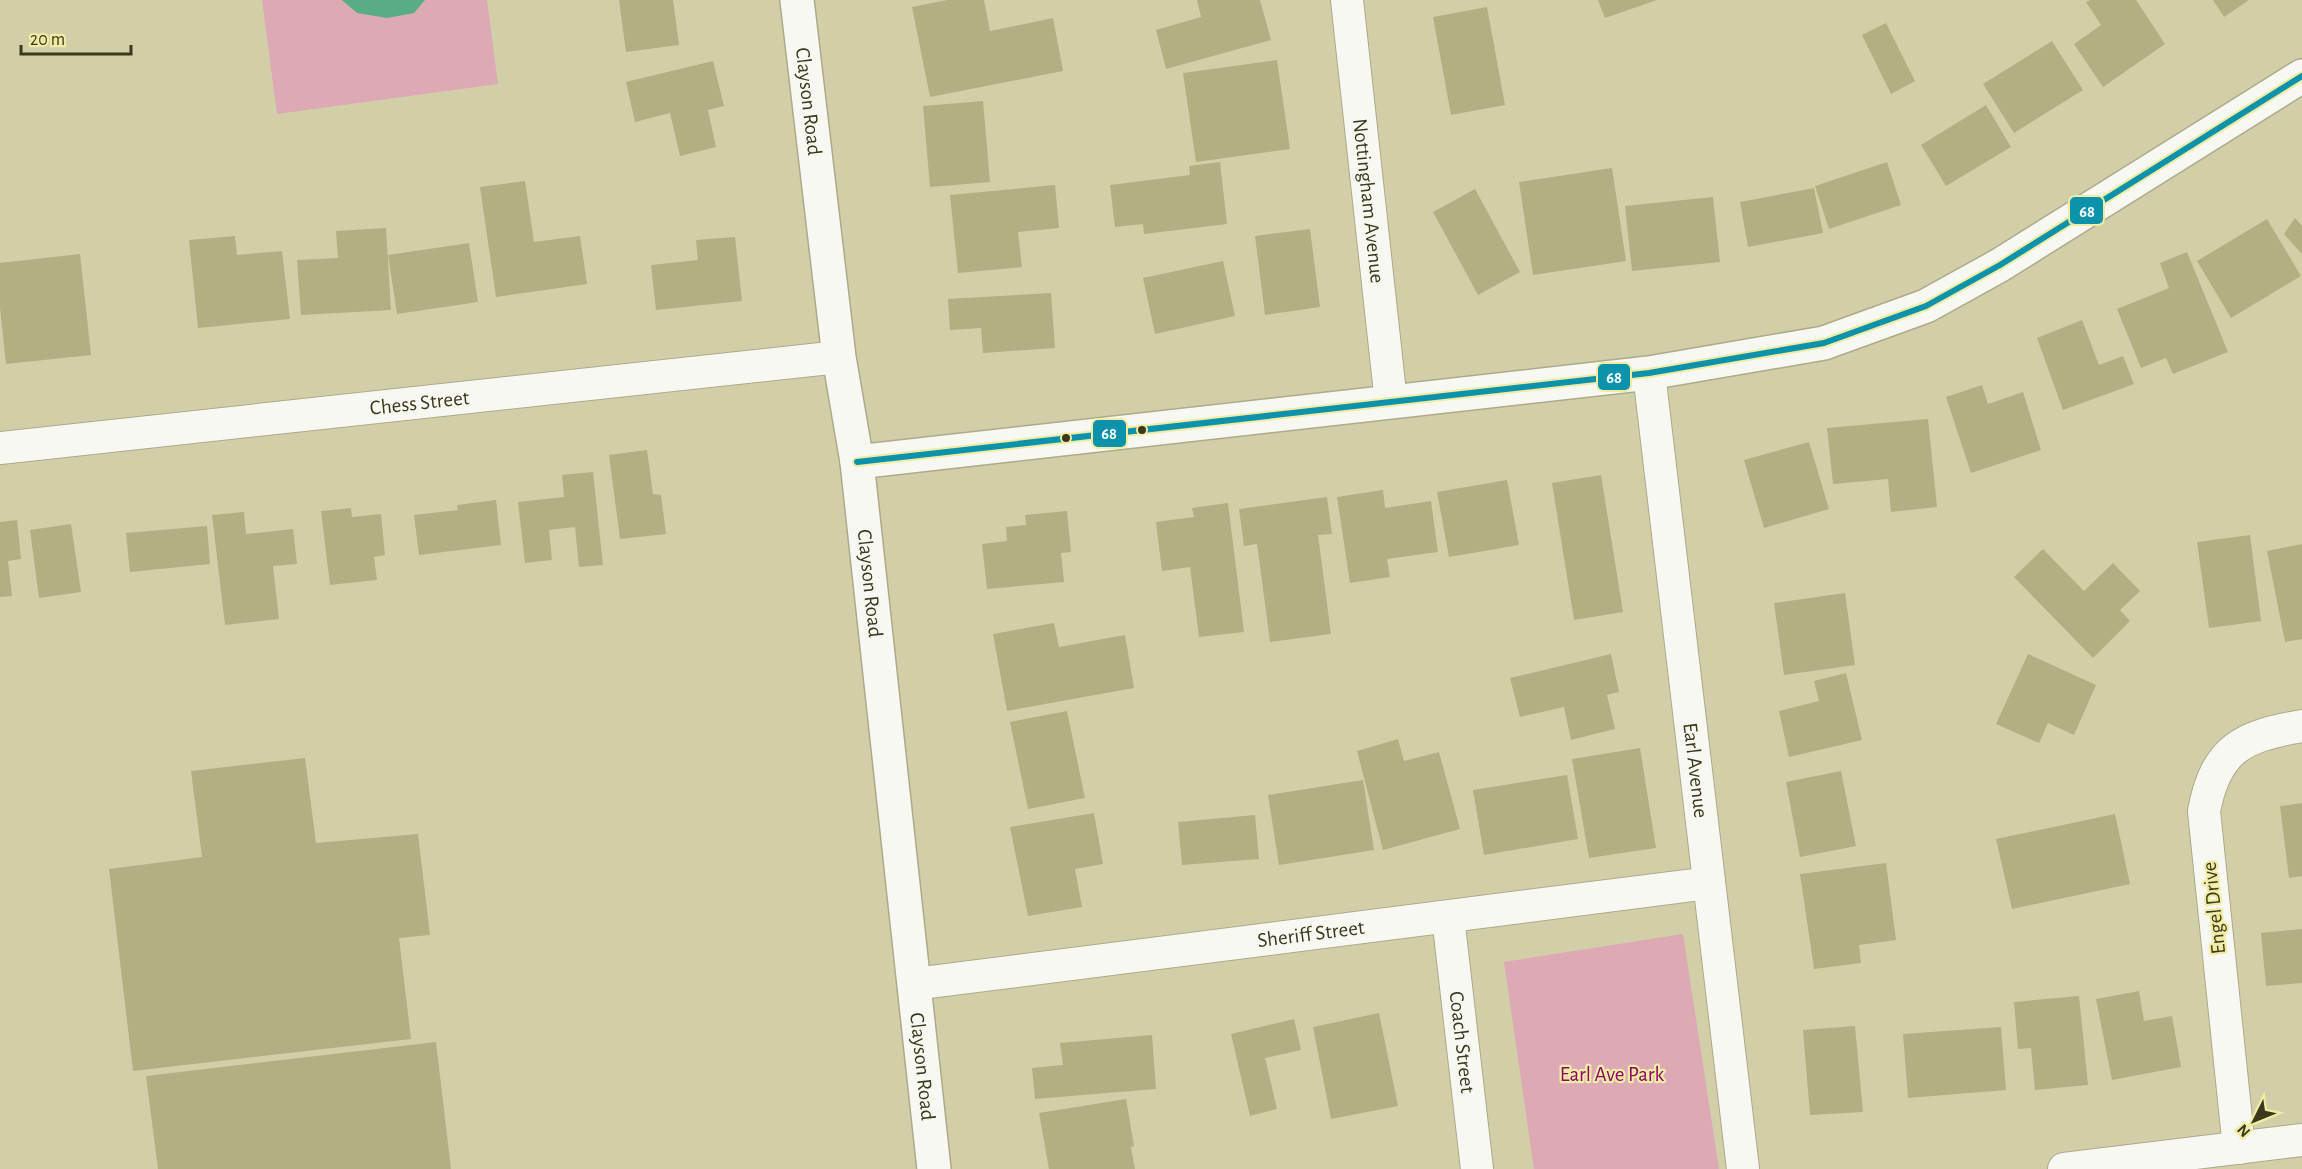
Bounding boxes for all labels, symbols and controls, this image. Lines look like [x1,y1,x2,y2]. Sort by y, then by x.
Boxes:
scale bar [21,18,130,56]
text: 20 m [30,31,65,49]
street label: Clayson Road [792,46,826,157]
street label: Nottingham Avenue [1350,117,1388,284]
line badge: 68 [2069,196,2104,225]
text: 68 [2079,204,2095,220]
line badge: 68 [1597,363,1631,391]
text: 68 [1606,370,1622,386]
street label: Chess Street [369,387,471,418]
line badge: 68 [1092,419,1127,448]
unlabelled marker [1136,424,1148,436]
text: 68 [1101,426,1117,442]
unlabelled marker [1060,432,1072,444]
street label: Clayson Road [854,528,887,638]
street label: Earl Avenue [1680,721,1712,819]
street label: Engel Drive [2199,861,2229,955]
street label: Sheriff Street [1256,916,1366,951]
street label: Coach Street [1446,990,1479,1095]
street label: Clayson Road [907,1011,939,1122]
park label: Earl Ave Park [1560,1064,1665,1085]
north arrow [2224,1091,2284,1151]
text: N [2234,1121,2253,1140]

